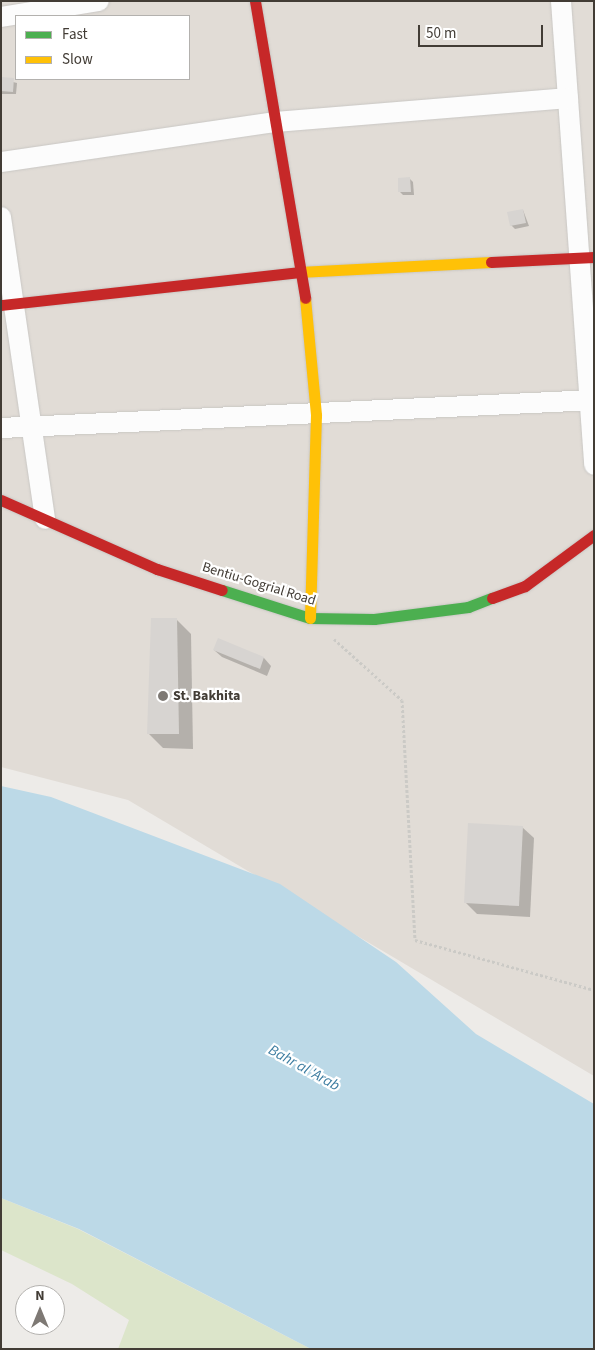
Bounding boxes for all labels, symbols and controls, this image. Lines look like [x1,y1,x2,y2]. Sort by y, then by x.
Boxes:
legend [15,15,190,80]
scale bar [420,15,545,47]
text: 50 m [426,23,456,44]
text: Fast [62,24,88,45]
text: Slow [62,49,93,70]
street label: Bentiu-Gogrial Road [200,559,318,609]
place label: St. Bakhita [173,688,240,704]
marker: St. Bakhita [157,690,169,702]
water label: Bahr al 'Arab [265,1041,343,1095]
north arrow [15,1285,65,1335]
text: N [35,1286,45,1306]

